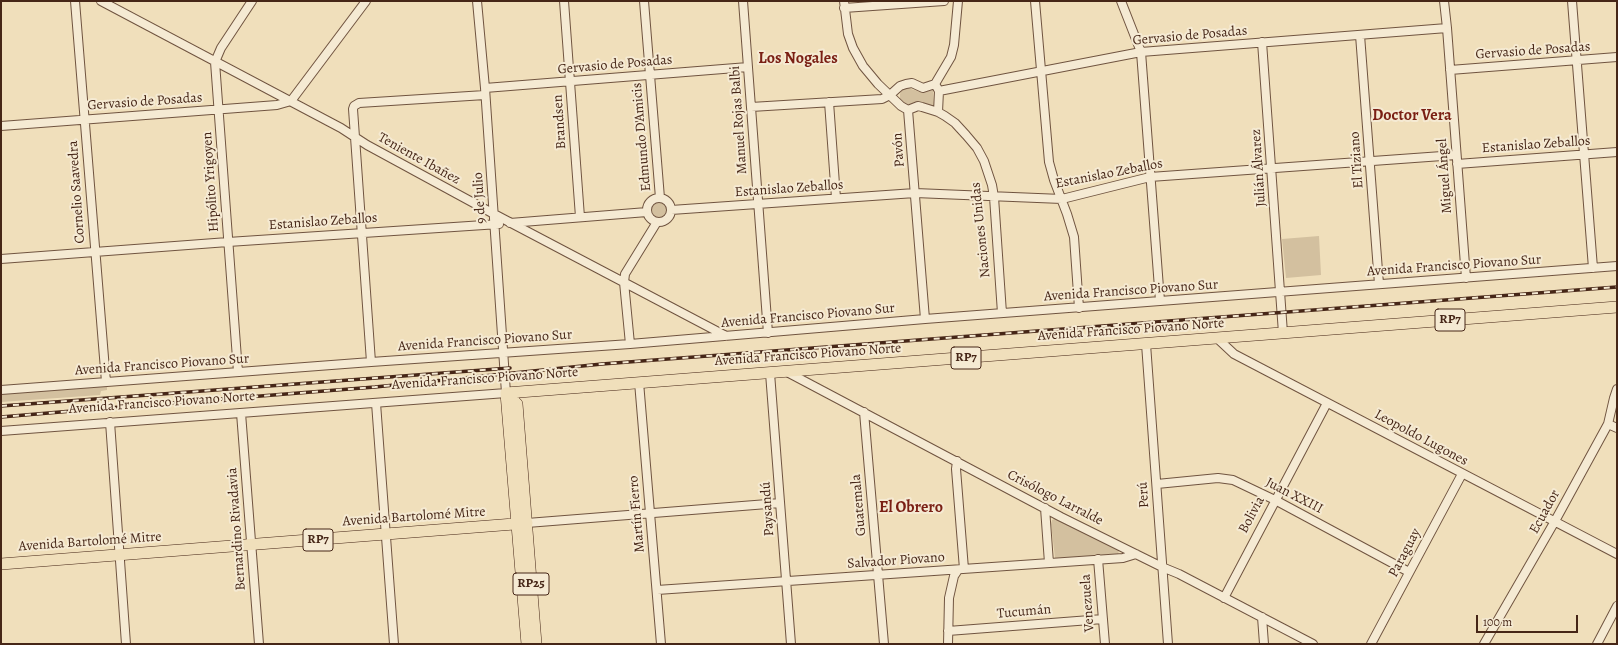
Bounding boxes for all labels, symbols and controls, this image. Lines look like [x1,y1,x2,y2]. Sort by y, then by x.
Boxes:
street label: Gervasio de Posadas [1132,23,1248,49]
street label: Gervasio de Posadas [1475,39,1591,63]
district label: Los Nogales [758,49,838,69]
street label: Gervasio de Posadas [557,52,673,78]
street label: Manuel Rojas Balbi [727,65,751,175]
street label: Edmundo D'Amicis [629,82,655,192]
street label: Gervasio de Posadas [87,90,203,114]
street label: Brandsen [550,94,570,150]
district label: Doctor Vera [1372,106,1452,126]
street label: Teniente Ibañez [375,129,463,189]
street label: Julián Álvarez [1248,129,1270,207]
street label: Hipólito Yrigoyen [199,131,223,233]
street label: El Tiziano [1347,131,1367,189]
street label: Pavón [889,132,909,168]
street label: Estanislao Zeballos [1481,133,1591,157]
street label: Miguel Ángel [1434,138,1456,214]
street label: Cornelio Saavedra [65,140,89,244]
street label: Estanislao Zeballos [1054,155,1164,193]
street label: 9 de Julio [470,172,490,224]
street label: Estanislao Zeballos [734,177,844,201]
street label: Naciones Unidas [968,181,994,279]
street label: Estanislao Zeballos [268,210,378,234]
street label: Avenida Francisco Piovano Sur [1366,252,1542,280]
street label: Avenida Francisco Piovano Sur [1043,277,1219,305]
street label: Avenida Francisco Piovano Sur [720,300,896,332]
road number: RP7 [1435,309,1465,331]
street label: Avenida Francisco Piovano Norte [1037,315,1225,345]
street label: Avenida Francisco Piovano Sur [397,327,573,355]
street label: Avenida Francisco Piovano Norte [714,340,902,370]
road number: RP7 [951,347,981,369]
street label: Avenida Francisco Piovano Sur [74,351,250,379]
street label: Avenida Francisco Piovano Norte [391,364,579,394]
street label: Avenida Francisco Piovano Norte [68,388,256,418]
street label: Leopoldo Lugones [1371,406,1471,470]
street label: Bernardino Rivadavia [224,467,250,591]
street label: Crisólogo Larralde [1004,467,1106,529]
street label: Guatemala [848,473,870,537]
street label: Juan XXIII [1262,474,1326,518]
street label: Martín Fierro [625,475,649,553]
street label: Paysandú [758,481,778,537]
street label: Perú [1135,481,1153,509]
street label: Ecuador [1526,487,1564,537]
street label: Bolivia [1235,494,1269,536]
district label: El Obrero [879,498,943,518]
street label: Avenida Bartolomé Mitre [342,504,486,530]
street label: Paraguay [1385,526,1425,580]
street label: Avenida Bartolomé Mitre [18,529,162,555]
road number: RP7 [303,529,333,551]
street label: Salvador Piovano [847,549,945,573]
road number: RP25 [513,573,549,595]
street label: Venezuela [1078,574,1098,632]
street label: Tucumán [996,601,1052,623]
scale bar [1478,607,1580,633]
text: 100 m [1483,614,1512,630]

